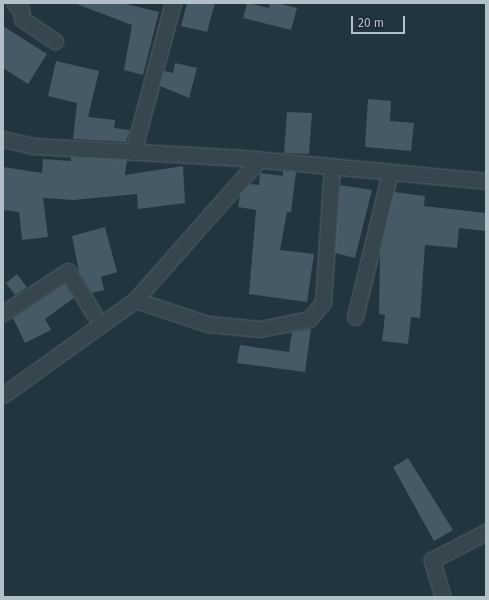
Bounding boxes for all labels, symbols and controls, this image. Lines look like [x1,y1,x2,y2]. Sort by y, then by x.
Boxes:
scale bar [353,8,407,34]
text: 20 m [358,16,384,30]

